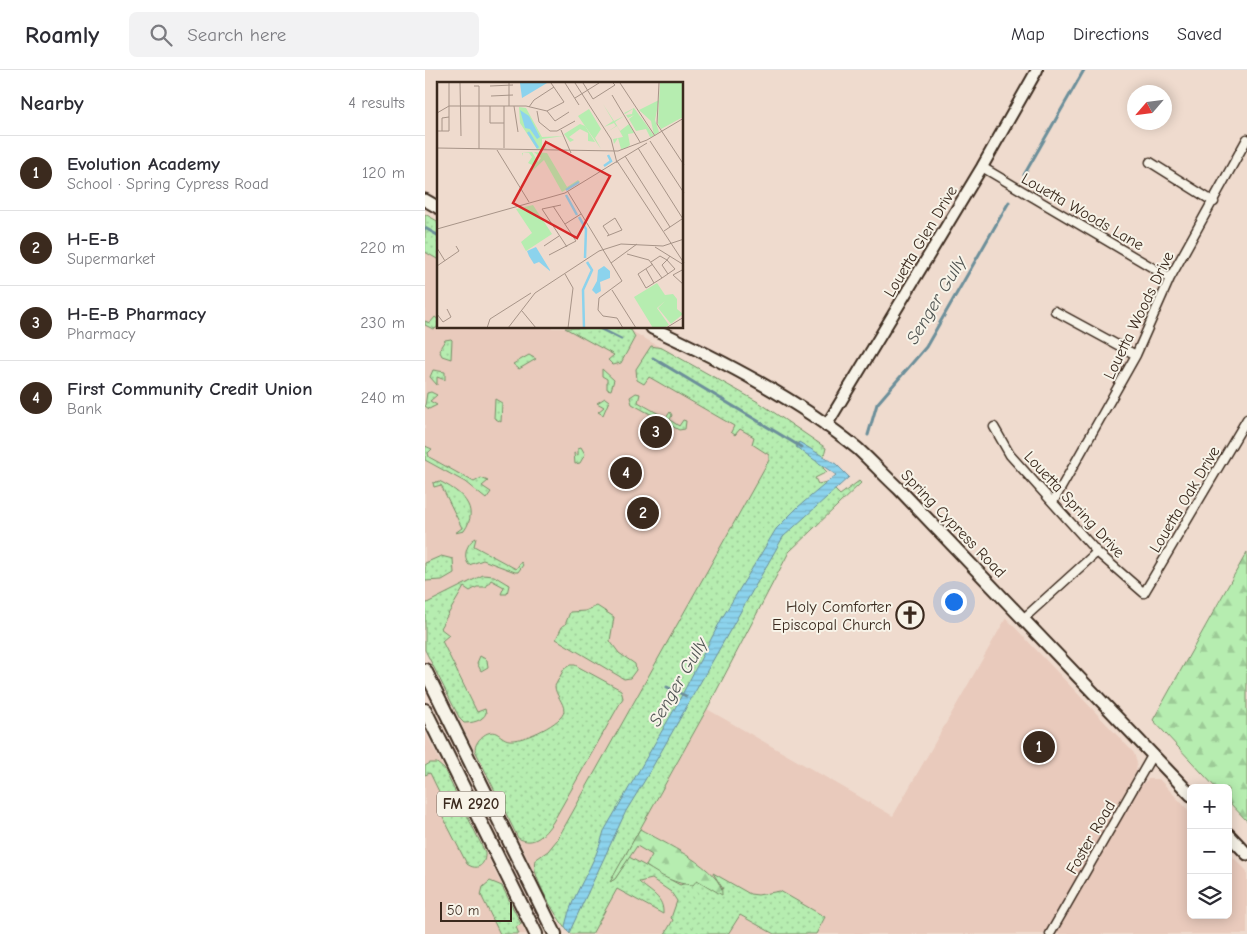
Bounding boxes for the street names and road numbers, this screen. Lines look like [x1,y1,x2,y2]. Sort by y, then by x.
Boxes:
street label: Louetta Woods Lane [1018,170,1147,254]
street label: Louetta Glen Drive [881,183,961,300]
street label: Louetta Woods Drive [1100,249,1178,382]
street label: Louetta Oak Drive [1146,443,1224,556]
street label: Louetta Spring Drive [1020,448,1128,562]
street label: Spring Cypress Road [897,466,1009,581]
road number: FM 2920 [437,792,505,816]
street label: Foster Road [1063,798,1119,877]

